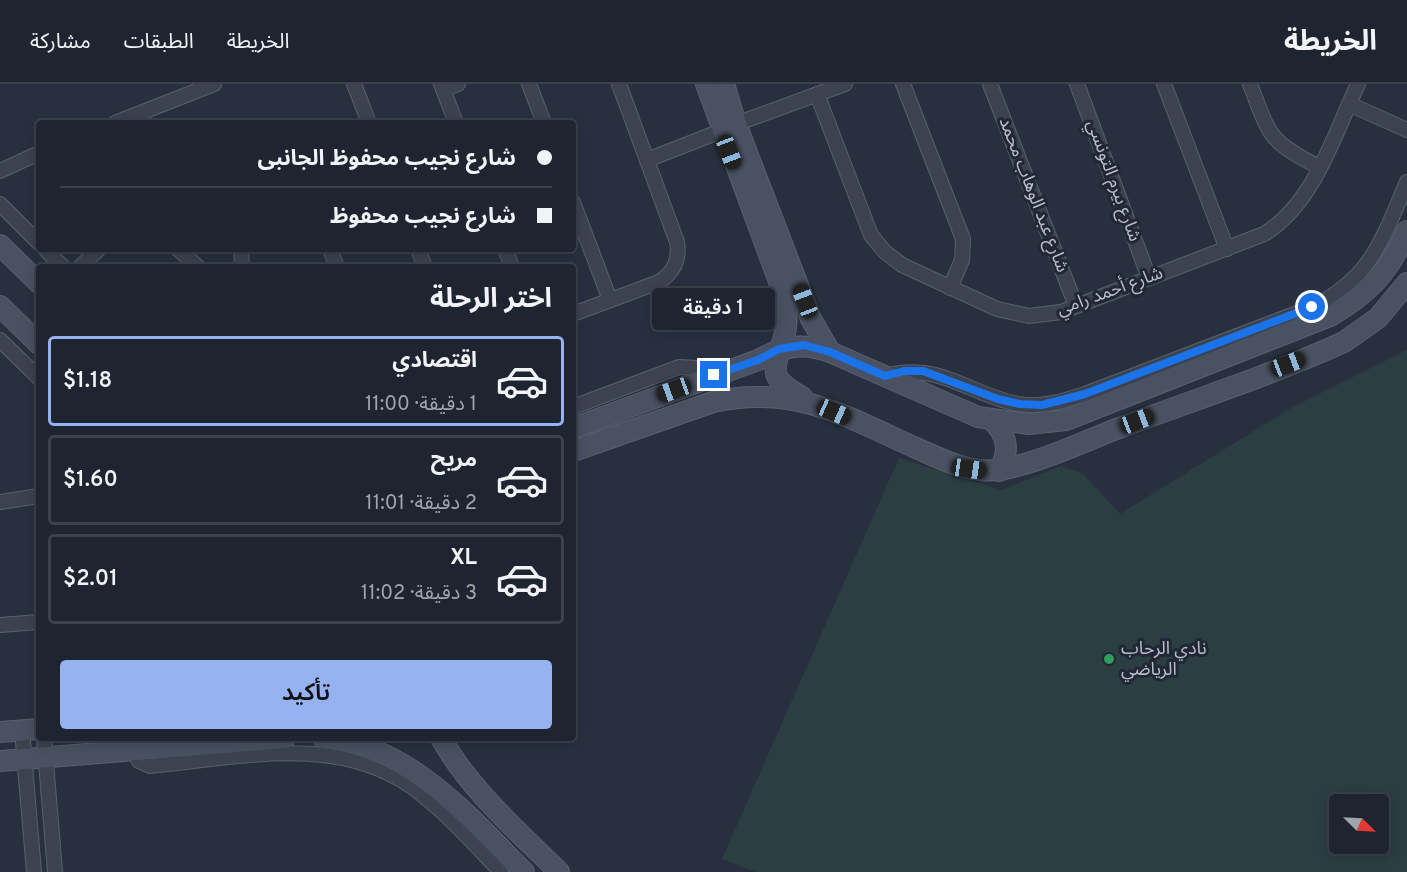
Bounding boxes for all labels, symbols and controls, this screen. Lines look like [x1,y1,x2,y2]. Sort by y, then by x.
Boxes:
text: الخريطة [1284,25,1377,61]
text: مشاركة [30,29,91,56]
text: الطبقات [124,29,194,56]
text: الخريطة [227,29,290,56]
street label: شارع عبد الوهاب محمد [992,114,1073,276]
street label: شارع بيرم التونسي [1079,117,1146,245]
car [714,132,744,172]
text: شارع نجيب محفوظ الجانبى [258,146,516,173]
text: شارع نجيب محفوظ [330,204,516,231]
street label: شارع أحمد رامي [1053,261,1167,323]
car [790,281,820,321]
text: اختر الرحلة [430,283,552,317]
callout: 1 دقيقة [652,288,776,330]
route start [1298,293,1325,320]
text: 1 دقيقة [683,296,744,322]
text: اقتصادي [392,348,477,375]
car [1268,349,1308,379]
icon: car [495,354,549,408]
route end [700,361,727,388]
text: $1.18 [63,368,112,395]
car [654,375,694,405]
text: 1 دقيقة · 11:00 [365,392,477,418]
car [814,396,854,428]
car [1117,406,1157,436]
text: مريح [431,447,477,474]
icon: car [495,453,549,507]
car [950,458,988,480]
text: $1.60 [63,467,118,494]
text: 2 دقيقة · 11:01 [365,491,477,517]
text: XL [450,545,477,572]
icon: car [495,552,549,606]
text: $2.01 [63,566,118,593]
text: 3 دقيقة · 11:02 [361,581,477,607]
place label: نادي الرحاب الرياضي [1121,638,1207,682]
marker: نادي الرحاب الرياضي [1102,652,1116,666]
button: تأكيد [60,660,552,729]
north arrow [1329,794,1389,854]
map controls [1329,794,1389,854]

